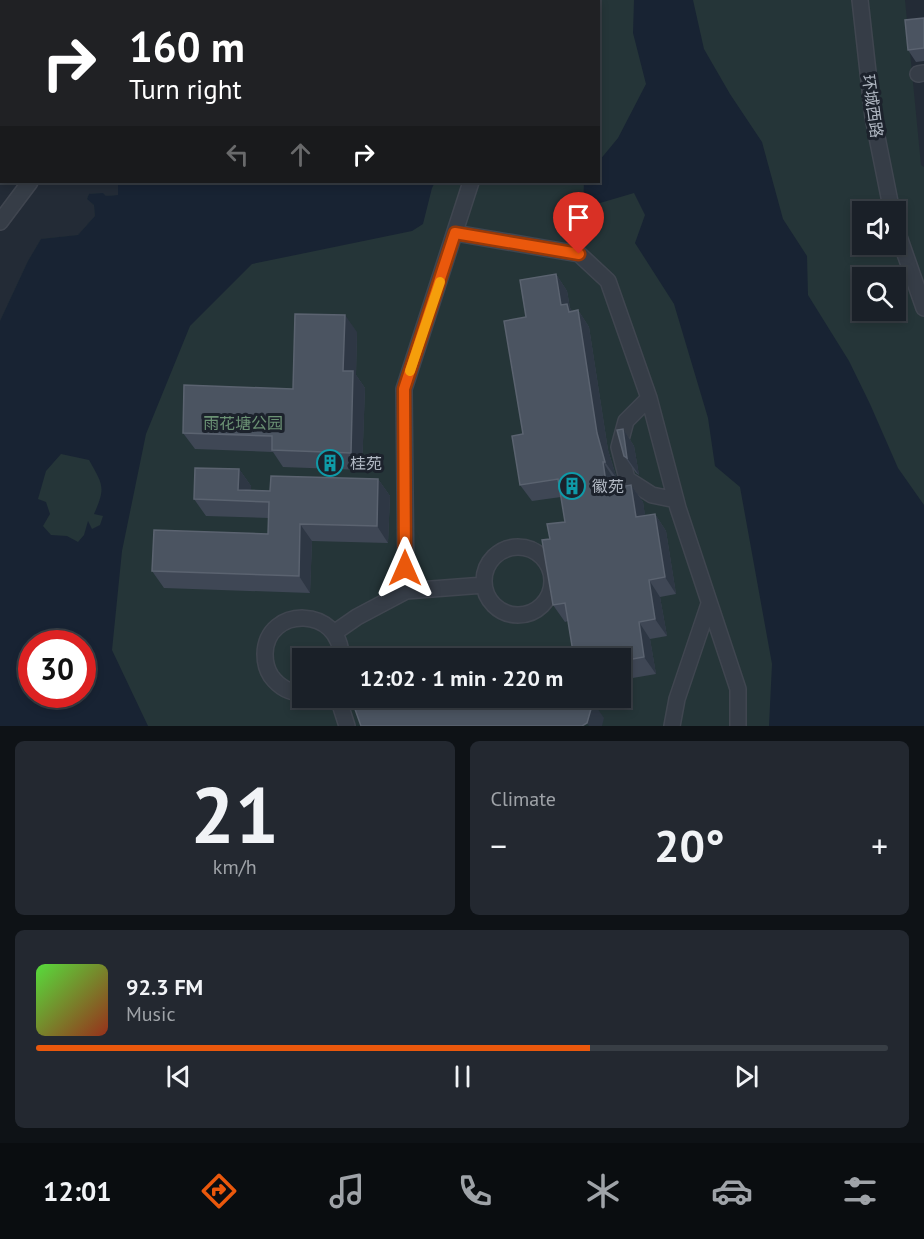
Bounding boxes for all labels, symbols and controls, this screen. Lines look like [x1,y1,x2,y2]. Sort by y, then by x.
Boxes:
text: 160 m [129,19,245,74]
icon: right [30,24,108,102]
text: Turn right [129,72,242,106]
street label: 环城西路 [859,73,887,139]
icon: left [221,138,254,171]
icon: ahead [284,138,317,171]
icon: right [347,138,380,171]
pin [553,192,604,254]
icon: arrive [562,201,595,234]
map controls [852,201,906,321]
button: sound [852,201,906,255]
button: search [852,267,906,321]
park label: 雨花塘公园 [203,413,283,433]
building icon: 桂苑 [315,448,345,478]
place label: 桂苑 [350,453,382,473]
building icon: 徽苑 [557,471,587,501]
place label: 徽苑 [592,476,624,496]
position arrow [373,536,437,600]
speed limit sign: 30 [18,630,96,708]
text: 12:02 · 1 min · 220 m [360,664,563,692]
text: 21 [191,764,279,865]
text: Climate [491,786,556,812]
text: 20° [654,816,725,874]
text: − [491,824,507,867]
text: + [871,824,888,867]
text: km/h [213,854,257,880]
text: 92.3 FM [126,973,203,1001]
text: Music [126,1001,175,1027]
icon: previous [162,1060,195,1093]
icon: pause [446,1060,479,1093]
icon: next [730,1060,763,1093]
icon: directions [198,1170,240,1212]
icon: music [326,1170,368,1212]
icon: phone [454,1170,496,1212]
icon: climate [582,1170,624,1212]
icon: car [711,1170,753,1212]
icon: filters [839,1170,881,1212]
text: 12:01 [43,1174,112,1208]

